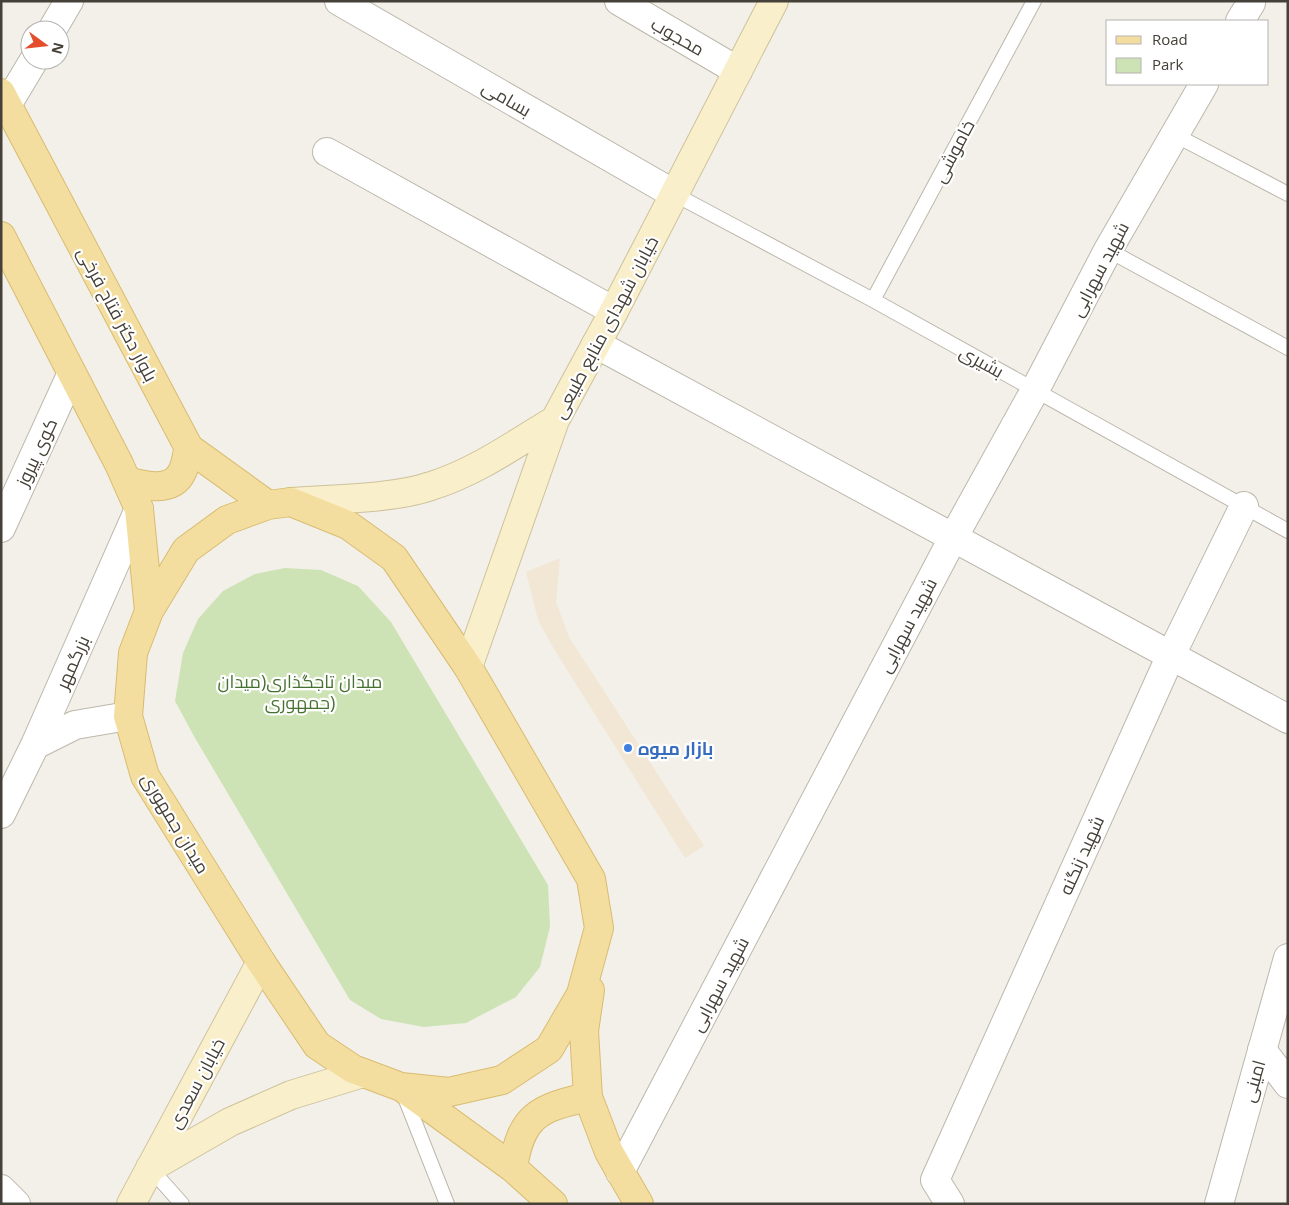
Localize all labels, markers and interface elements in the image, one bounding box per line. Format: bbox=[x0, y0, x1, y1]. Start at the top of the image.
street label: محجوب bbox=[647, 11, 709, 61]
north arrow bbox=[20, 20, 70, 70]
legend bbox=[1106, 20, 1269, 85]
text: Road bbox=[1152, 29, 1188, 49]
text: N bbox=[47, 41, 69, 56]
text: Park bbox=[1152, 54, 1183, 74]
street label: بسامی bbox=[478, 74, 536, 122]
street label: خاموشی bbox=[926, 115, 980, 187]
street label: شهید سهرابی bbox=[1064, 217, 1134, 321]
street label: خیابان شهدای منابع طبیعی bbox=[547, 231, 664, 423]
street label: بلوار دکتر فتاح فرخی bbox=[72, 243, 164, 386]
street label: بشیری bbox=[956, 339, 1008, 383]
street label: کوی پیروز bbox=[9, 414, 63, 491]
street label: شهید سهرابی bbox=[872, 573, 942, 677]
street label: بزرگمهر bbox=[49, 631, 94, 694]
park label: میدان تاجگذاری(میدان جمهوری) bbox=[218, 669, 382, 714]
place label: بازار میوه bbox=[638, 736, 713, 760]
marker: بازار میوه bbox=[622, 742, 634, 754]
street label: میدان جمهوری bbox=[137, 768, 215, 878]
street label: شهید زنگنه bbox=[1053, 812, 1109, 898]
street label: شهید سهرابی bbox=[684, 932, 754, 1036]
street label: خیابان سعدی bbox=[162, 1033, 230, 1133]
street label: امینی bbox=[1236, 1057, 1270, 1105]

